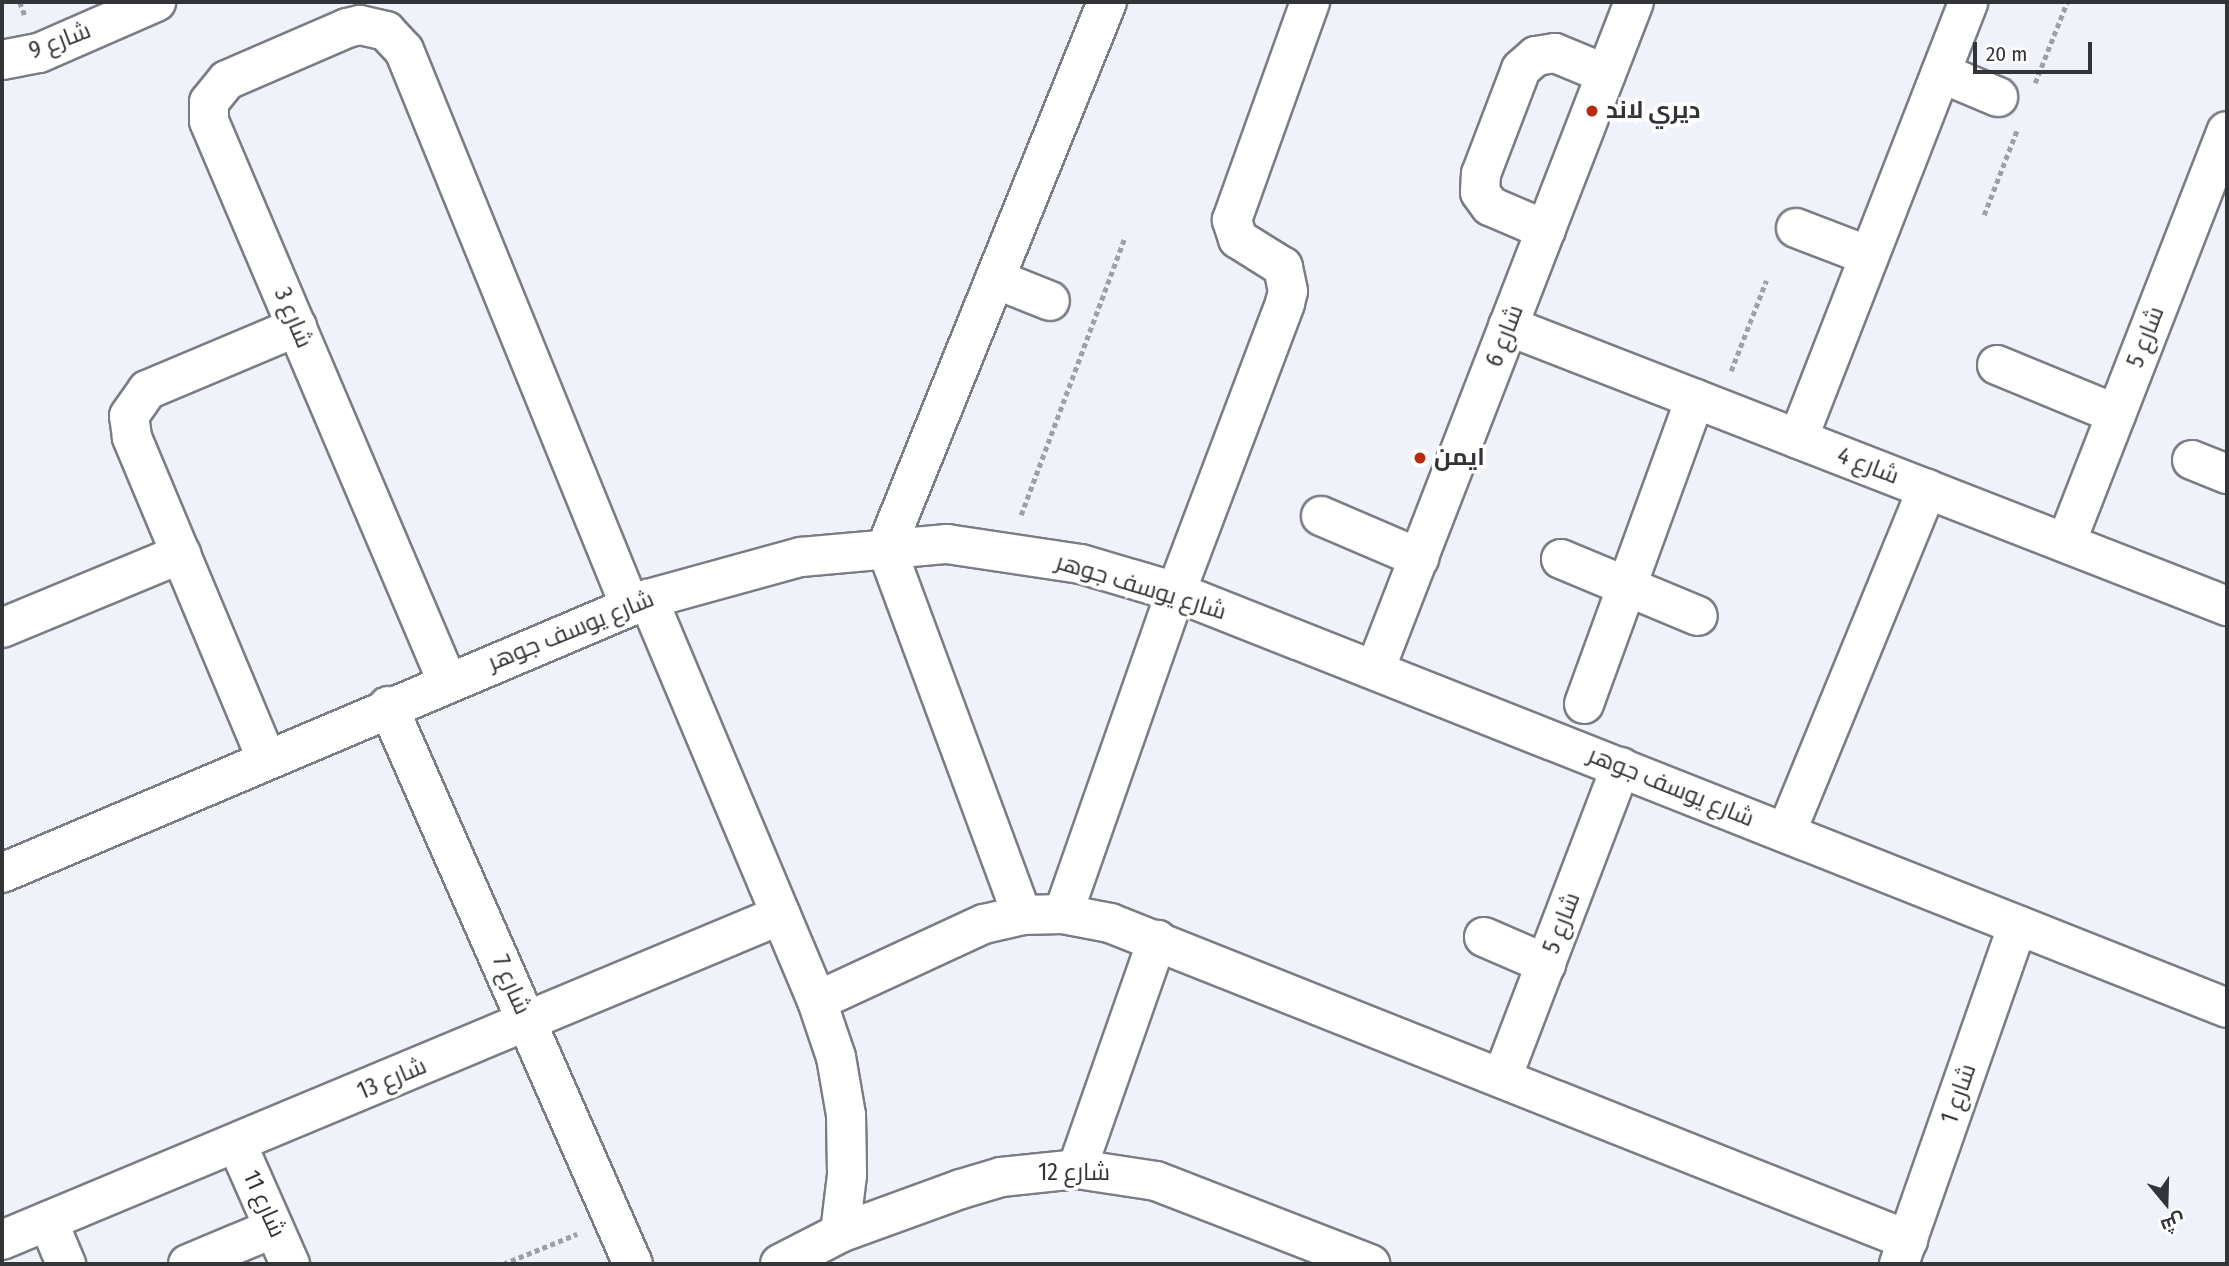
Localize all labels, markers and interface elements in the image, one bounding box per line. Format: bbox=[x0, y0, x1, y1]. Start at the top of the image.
street label: شارع 9 bbox=[25, 16, 95, 66]
scale bar bbox=[1977, 28, 2096, 72]
text: 20 m bbox=[1986, 41, 2027, 67]
place label: ديري لاند bbox=[1606, 97, 1700, 125]
marker: ديري لاند bbox=[1584, 103, 1600, 119]
street label: شارع 3 bbox=[267, 283, 319, 353]
street label: شارع 6 bbox=[1480, 301, 1530, 371]
street label: شارع 5 bbox=[2121, 302, 2171, 372]
street label: شارع 4 bbox=[1833, 441, 1903, 491]
place label: ايمن bbox=[1434, 444, 1485, 472]
marker: ايمن bbox=[1412, 450, 1428, 466]
street label: شارع يوسف جوهر bbox=[1052, 547, 1230, 627]
street label: شارع يوسف جوهر bbox=[484, 585, 658, 677]
street label: شارع يوسف جوهر bbox=[1584, 741, 1758, 833]
street label: شارع 5 bbox=[1537, 888, 1587, 958]
street label: شارع 7 bbox=[485, 951, 537, 1019]
street label: شارع 13 bbox=[353, 1052, 431, 1106]
street label: شارع 1 bbox=[1935, 1060, 1983, 1128]
street label: شارع 12 bbox=[1038, 1159, 1110, 1187]
street label: شارع 11 bbox=[237, 1166, 291, 1242]
north arrow bbox=[2131, 1168, 2201, 1238]
text: ش bbox=[2158, 1208, 2188, 1238]

